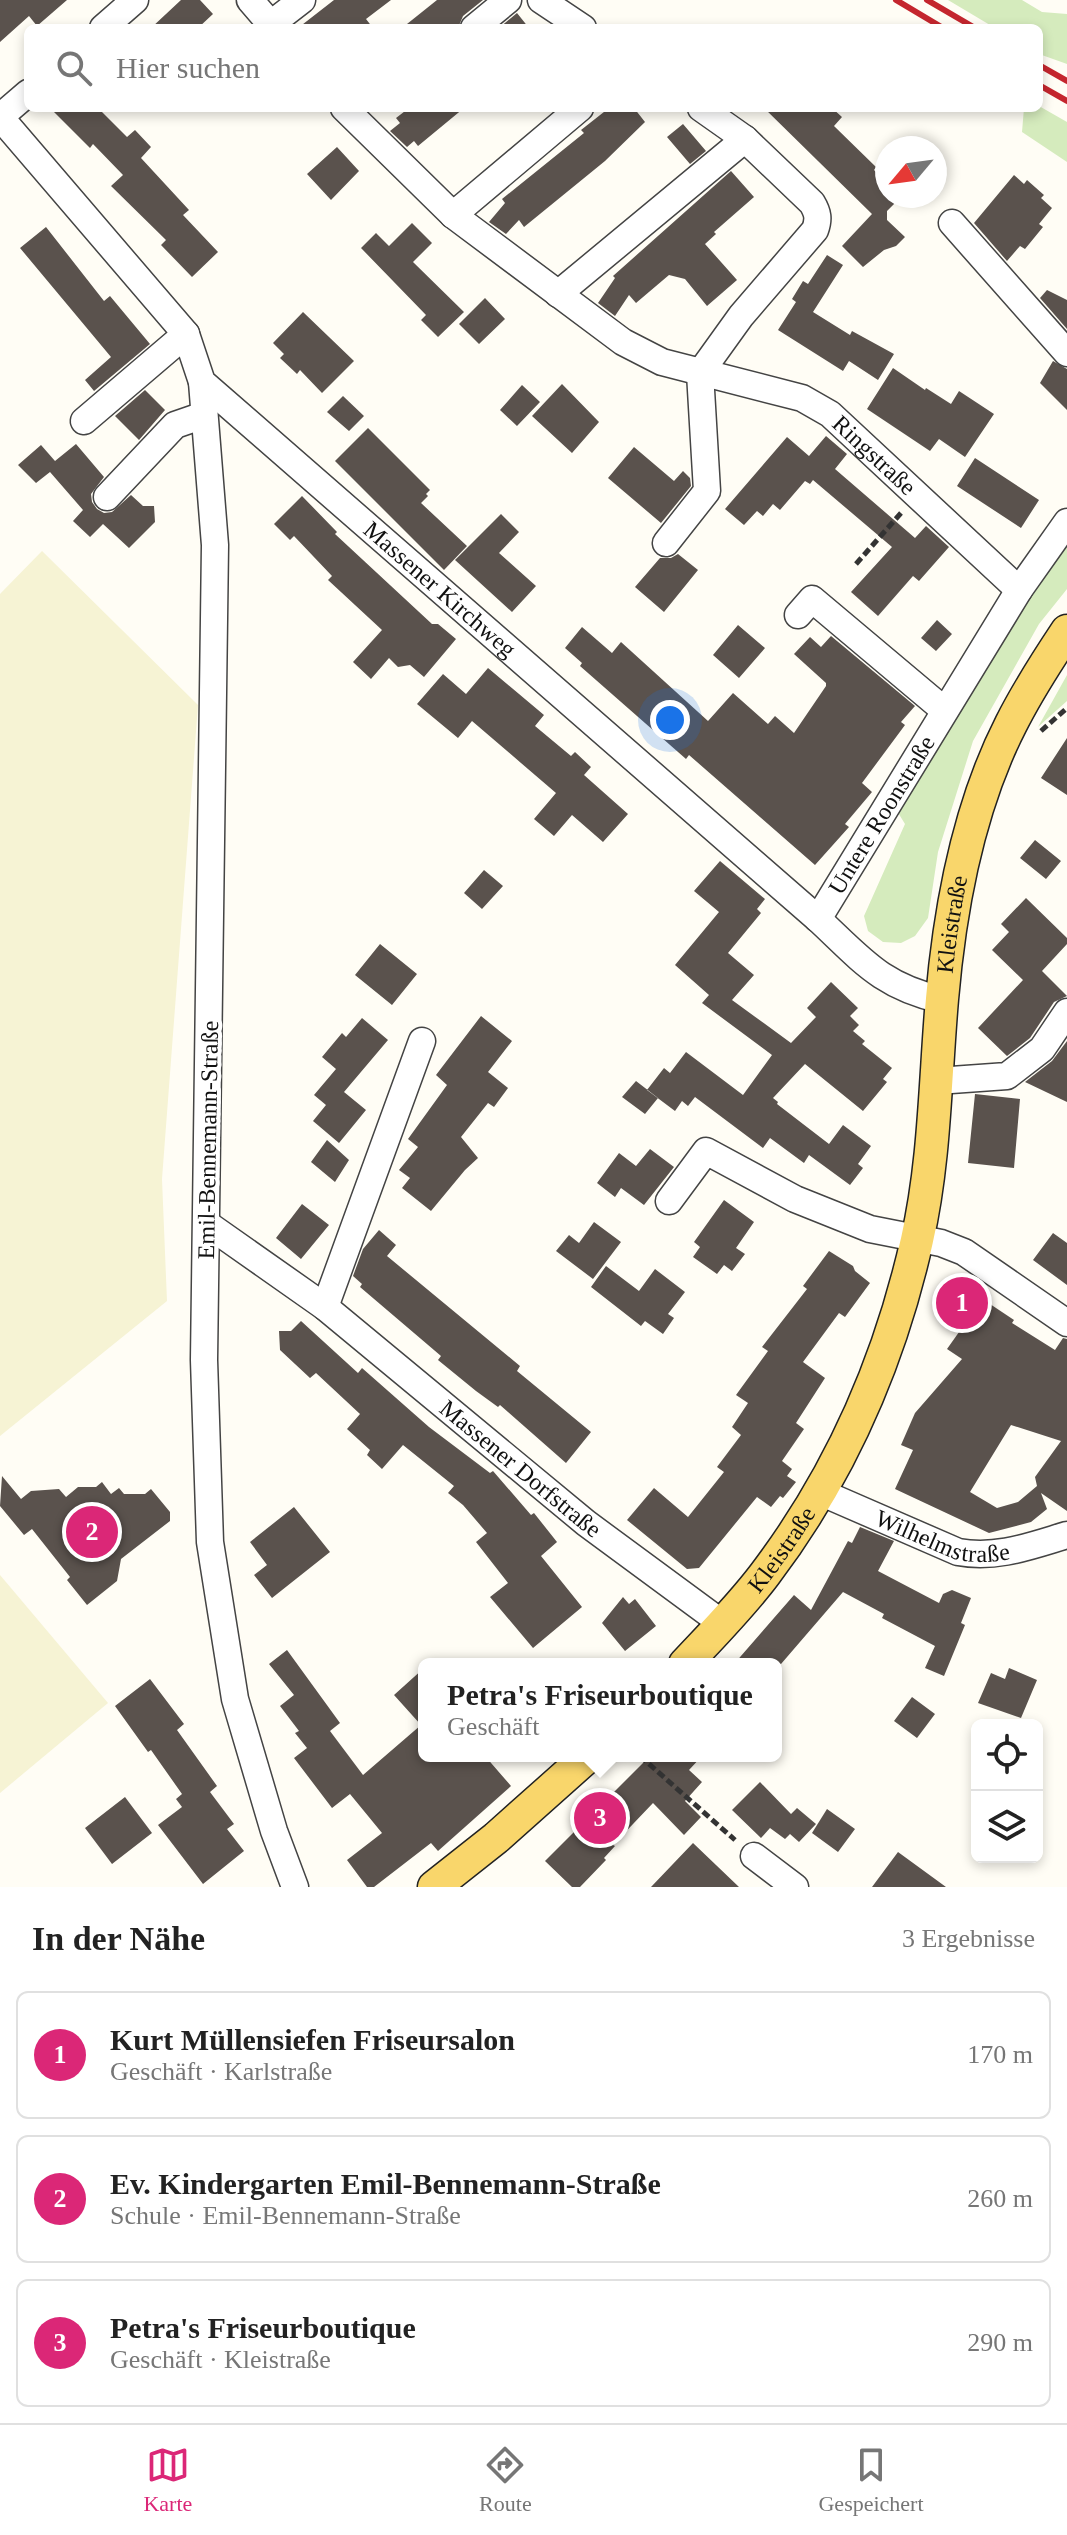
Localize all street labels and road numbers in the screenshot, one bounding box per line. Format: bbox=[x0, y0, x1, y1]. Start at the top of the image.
street label: Ringstraße bbox=[827, 410, 921, 500]
street label: Massener Kirchweg bbox=[359, 516, 521, 662]
street label: Untere Roonstraße bbox=[823, 731, 940, 899]
street label: Kleistraße bbox=[932, 873, 972, 975]
street label: Emil-Bennemann-Straße bbox=[193, 1020, 223, 1260]
street label: Massener Dorfstraße bbox=[435, 1395, 606, 1543]
street label: Kleistraße bbox=[743, 1502, 820, 1598]
street label: Wilhelmstraße bbox=[872, 1505, 1012, 1567]

